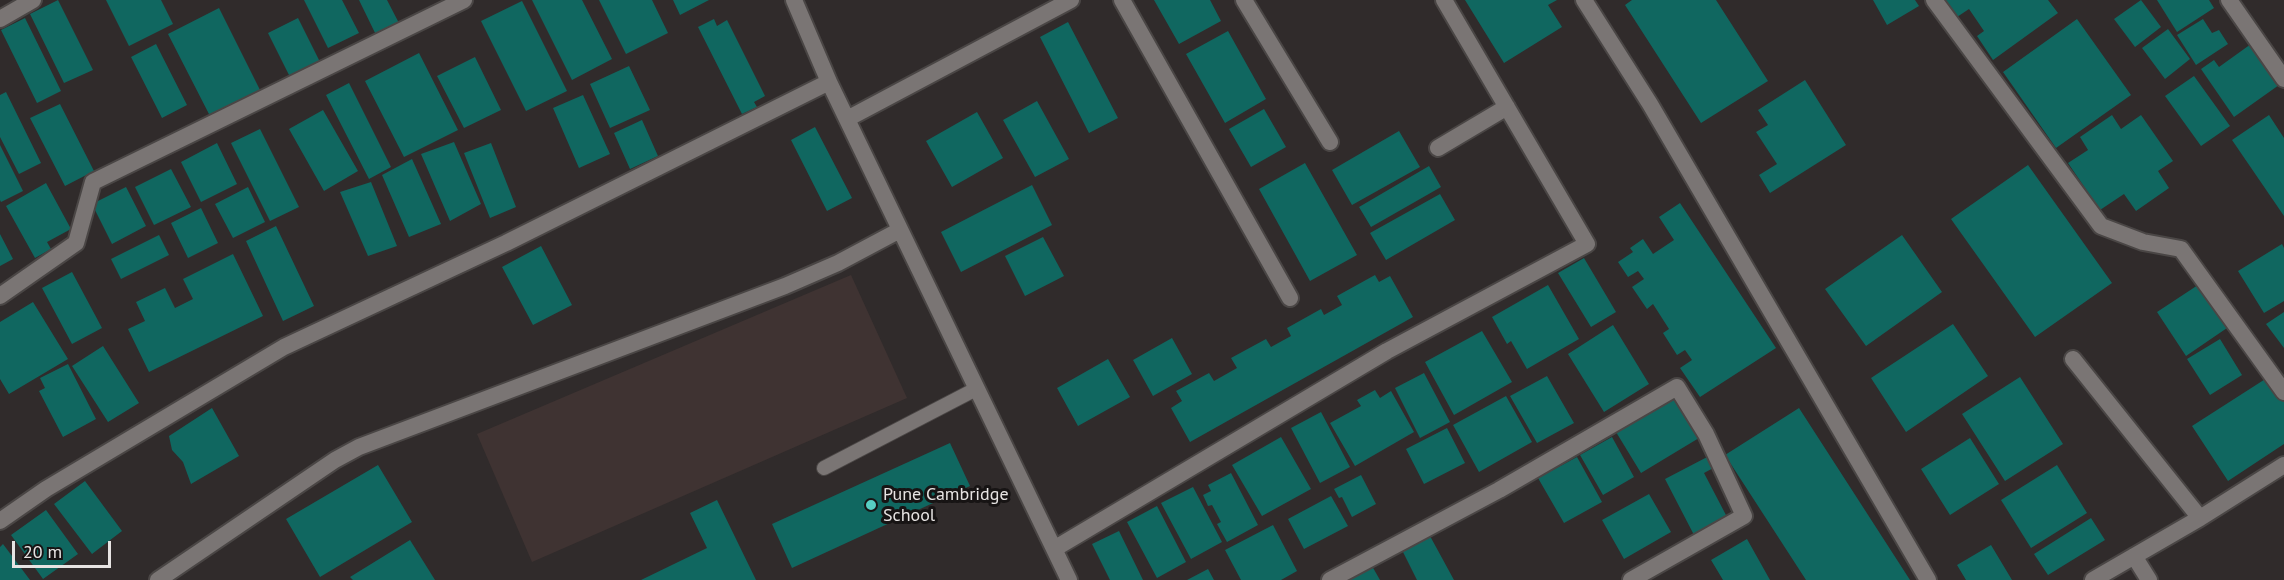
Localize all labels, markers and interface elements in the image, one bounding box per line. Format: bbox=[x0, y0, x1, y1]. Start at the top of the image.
place label: Pune Cambridge School bbox=[883, 484, 1009, 526]
marker: Pune Cambridge School bbox=[864, 498, 878, 512]
scale bar bbox=[15, 529, 114, 567]
text: 20 m bbox=[23, 540, 62, 563]

